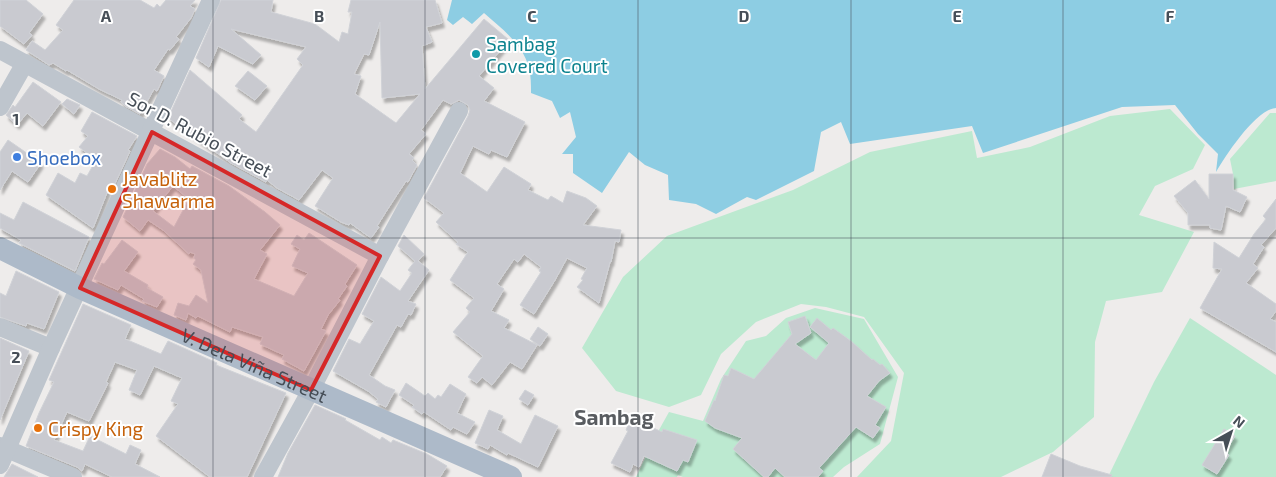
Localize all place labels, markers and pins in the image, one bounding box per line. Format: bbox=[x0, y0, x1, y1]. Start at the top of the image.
place label: Sambag Covered Court bbox=[486, 32, 608, 77]
marker: Sambag Covered Court bbox=[470, 48, 482, 60]
place label: Shoebox bbox=[27, 146, 101, 169]
marker: Shoebox bbox=[11, 151, 23, 163]
place label: Javablitz Shawarma bbox=[122, 167, 215, 212]
marker: Javablitz Shawarma bbox=[106, 183, 118, 195]
place label: Crispy King bbox=[48, 417, 144, 440]
marker: Crispy King bbox=[32, 422, 44, 434]

